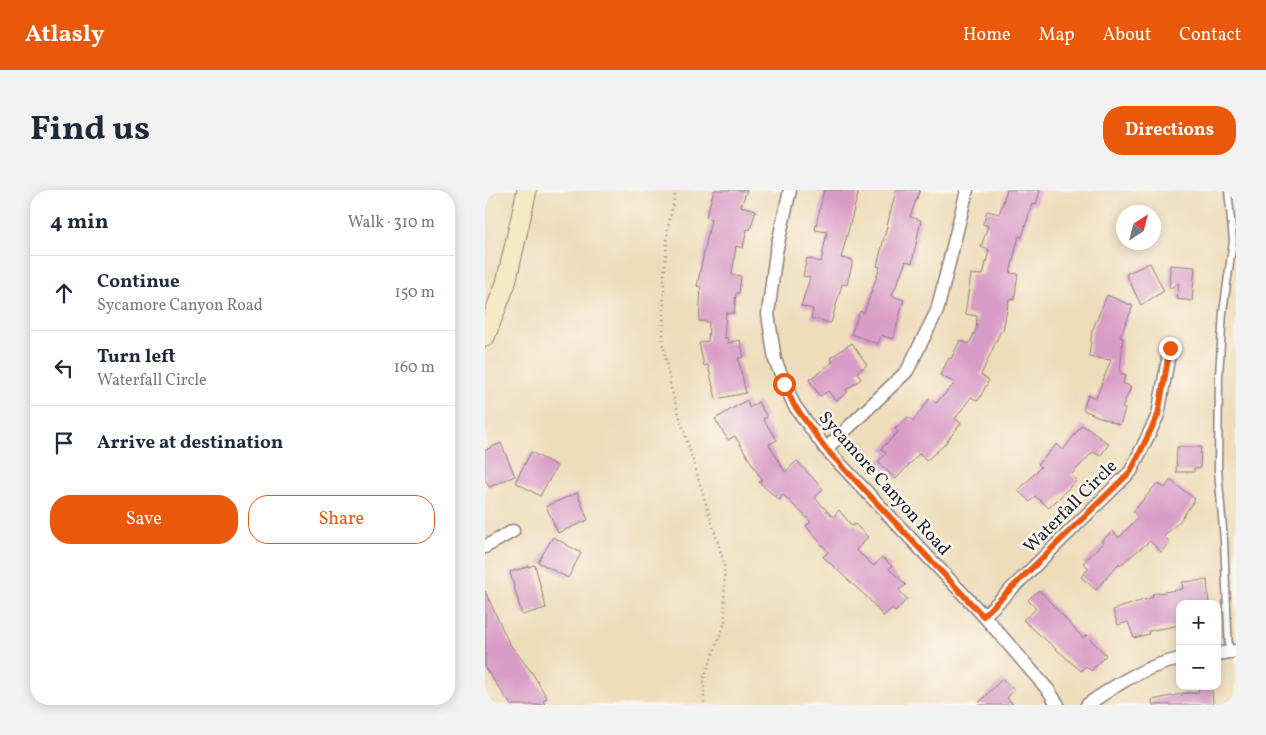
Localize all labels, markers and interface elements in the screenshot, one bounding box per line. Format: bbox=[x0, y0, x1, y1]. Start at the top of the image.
text: Atlasly bbox=[25, 18, 104, 52]
text: Home bbox=[963, 23, 1011, 48]
text: Map bbox=[1039, 23, 1075, 48]
text: About bbox=[1103, 23, 1151, 48]
text: Contact bbox=[1179, 23, 1241, 48]
text: Find us bbox=[30, 106, 150, 154]
button: Directions bbox=[1103, 106, 1236, 155]
north arrow bbox=[1116, 205, 1161, 250]
text: 4 min bbox=[50, 208, 109, 237]
text: Walk · 310 m bbox=[348, 212, 435, 234]
text: Continue bbox=[97, 269, 180, 295]
icon: ahead bbox=[50, 279, 78, 307]
text: 150 m bbox=[394, 282, 435, 304]
text: Sycamore Canyon Road bbox=[97, 295, 263, 317]
route end bbox=[1159, 337, 1182, 360]
text: Turn left bbox=[97, 344, 176, 370]
icon: left bbox=[50, 354, 78, 382]
text: 160 m bbox=[394, 357, 435, 379]
text: Waterfall Circle bbox=[97, 370, 207, 392]
route start bbox=[773, 373, 796, 396]
street label: Sycamore Canyon Road bbox=[812, 406, 956, 562]
icon: arrive bbox=[50, 429, 78, 457]
text: Arrive at destination bbox=[97, 430, 283, 456]
street label: Waterfall Circle bbox=[1019, 455, 1124, 560]
button: Save bbox=[50, 495, 238, 544]
button: Share bbox=[248, 495, 435, 544]
map controls bbox=[1176, 600, 1221, 690]
button: + bbox=[1176, 600, 1221, 645]
button: − bbox=[1176, 645, 1221, 690]

